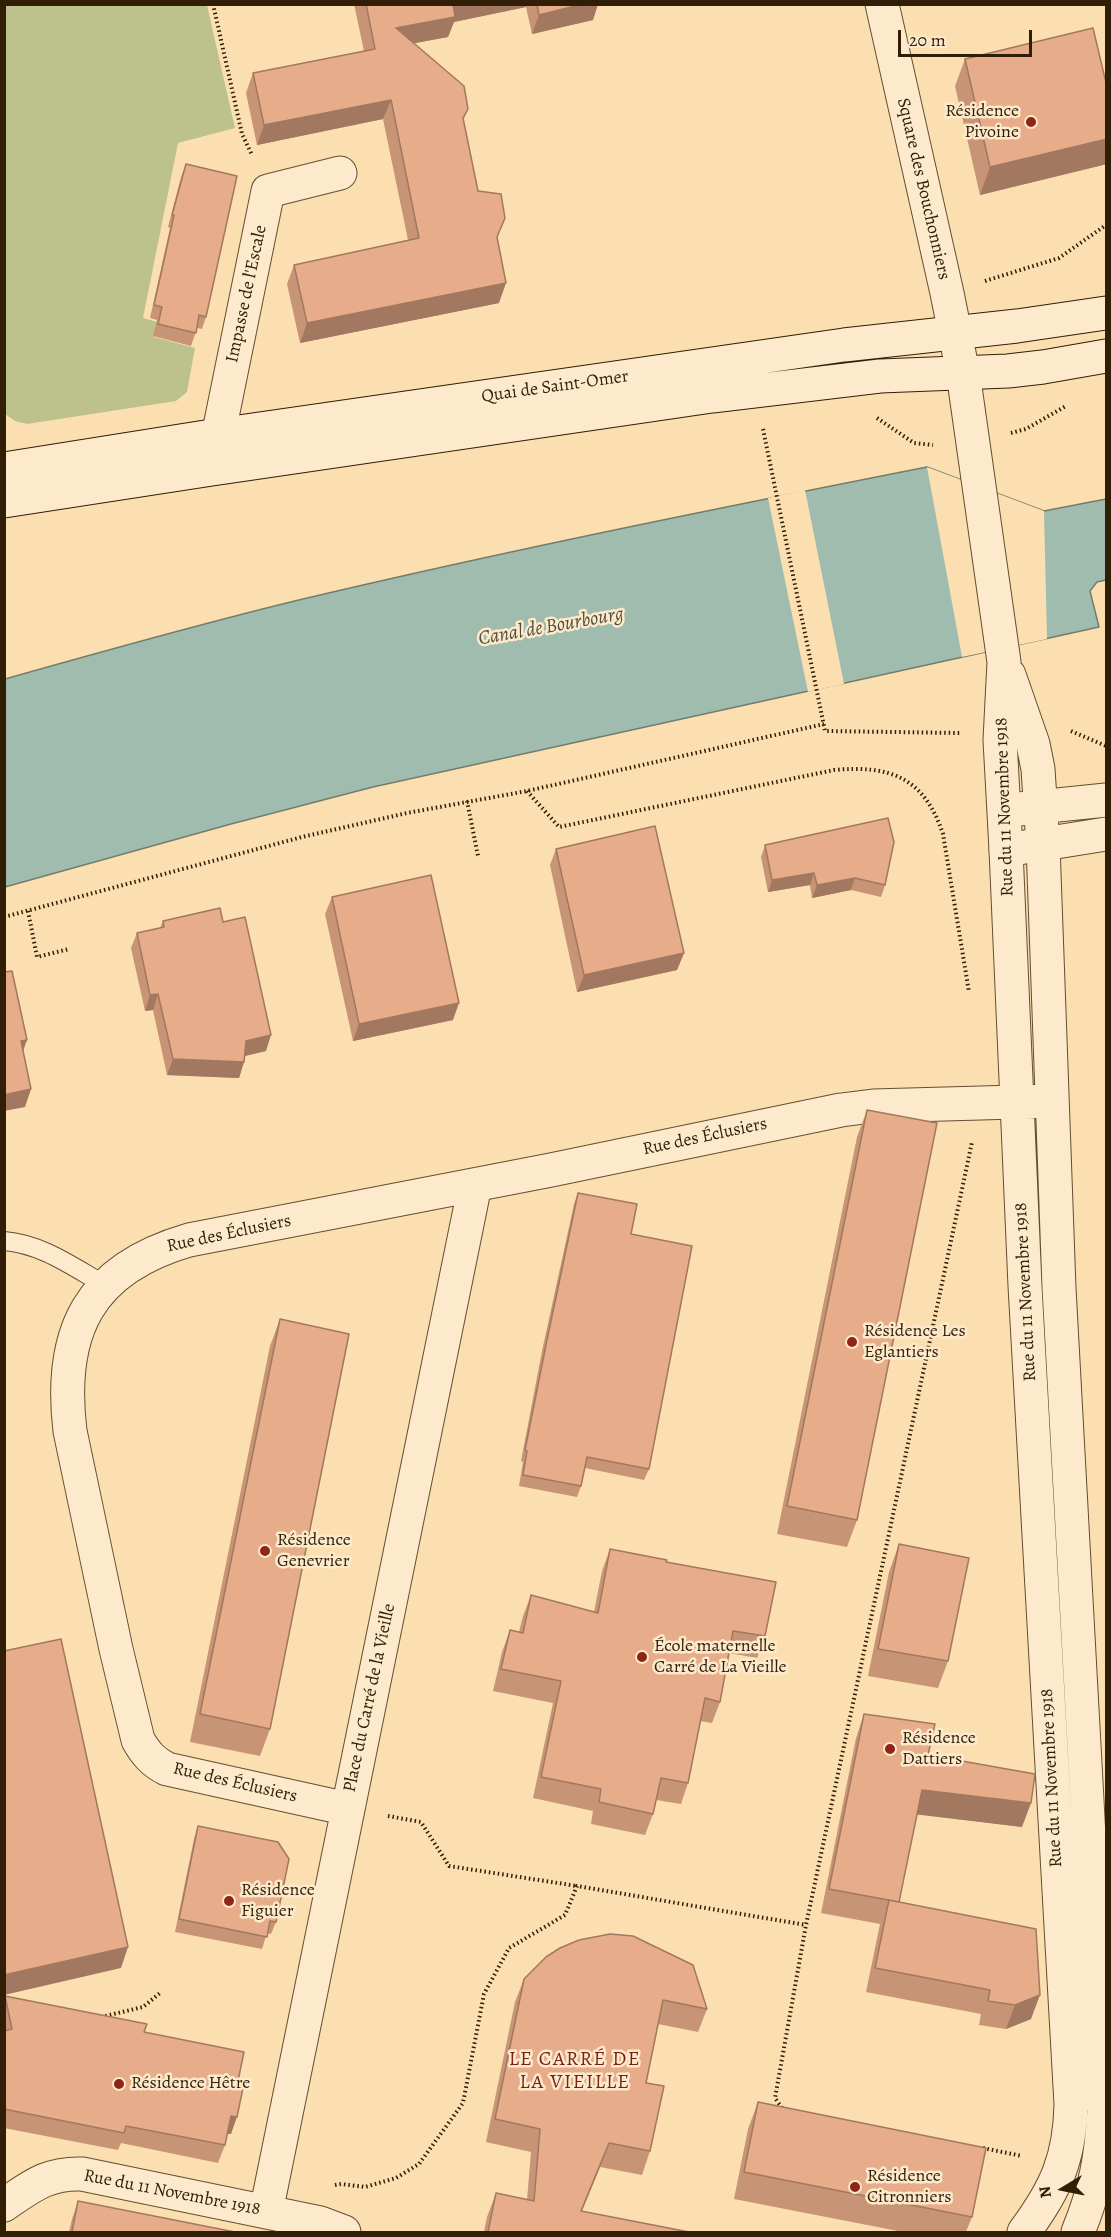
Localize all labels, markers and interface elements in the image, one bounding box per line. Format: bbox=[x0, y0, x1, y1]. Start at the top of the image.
scale bar bbox=[901, 18, 1034, 56]
text: 20 m bbox=[909, 28, 946, 52]
street label: Square des Bouchonniers bbox=[892, 96, 954, 282]
place label: Résidence Pivoine bbox=[945, 101, 1019, 144]
marker: Résidence Pivoine bbox=[1024, 115, 1038, 129]
street label: Impasse de l'Escale bbox=[222, 223, 272, 365]
street label: Quai de Saint-Omer bbox=[480, 366, 630, 408]
water label: Canal de Bourbourg bbox=[477, 602, 625, 652]
street label: Rue du 11 Novembre 1918 bbox=[991, 717, 1019, 897]
street label: Rue des Éclusiers bbox=[641, 1113, 769, 1161]
street label: Rue du 11 Novembre 1918 bbox=[1011, 1202, 1041, 1382]
street label: Rue des Éclusiers bbox=[165, 1210, 293, 1258]
place label: Résidence Les Eglantiers bbox=[864, 1321, 966, 1364]
marker: Résidence Les Eglantiers bbox=[845, 1335, 859, 1349]
place label: Résidence Genevrier bbox=[277, 1530, 351, 1572]
marker: Résidence Genevrier bbox=[258, 1544, 272, 1558]
street label: Place du Carré de la Vieille bbox=[339, 1602, 401, 1794]
place label: École maternelle Carré de La Vieille bbox=[654, 1636, 787, 1678]
marker: École maternelle Carré de La Vieille bbox=[635, 1650, 649, 1664]
street label: Rue du 11 Novembre 1918 bbox=[1037, 1688, 1067, 1868]
place label: Résidence Dattiers bbox=[902, 1728, 976, 1770]
marker: Résidence Dattiers bbox=[883, 1742, 897, 1756]
street label: Rue des Éclusiers bbox=[171, 1758, 299, 1808]
place label: Résidence Figuier bbox=[241, 1880, 315, 1922]
marker: Résidence Figuier bbox=[222, 1894, 236, 1908]
district label: LE CARRÉ DE LA VIEILLE bbox=[509, 2048, 641, 2095]
place label: Résidence Hêtre bbox=[131, 2073, 250, 2095]
marker: Résidence Hêtre bbox=[112, 2077, 126, 2091]
north arrow bbox=[1033, 2159, 1093, 2219]
street label: Rue du 11 Novembre 1918 bbox=[82, 2165, 262, 2221]
place label: Résidence Citronniers bbox=[867, 2166, 952, 2208]
marker: Résidence Citronniers bbox=[848, 2180, 862, 2194]
text: N bbox=[1033, 2184, 1057, 2200]

